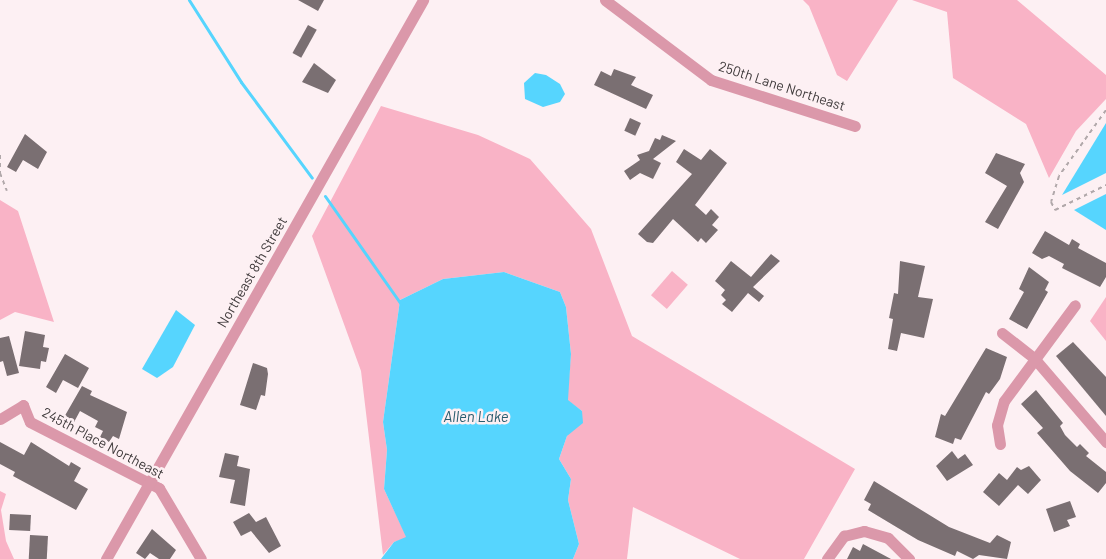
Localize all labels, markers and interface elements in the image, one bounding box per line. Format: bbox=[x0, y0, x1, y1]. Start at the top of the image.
street label: 250th Lane Northeast bbox=[717, 58, 847, 114]
street label: Northeast 8th Street bbox=[213, 214, 291, 330]
street label: 245th Place Northeast bbox=[39, 404, 167, 482]
water label: Allen Lake bbox=[443, 408, 509, 426]

